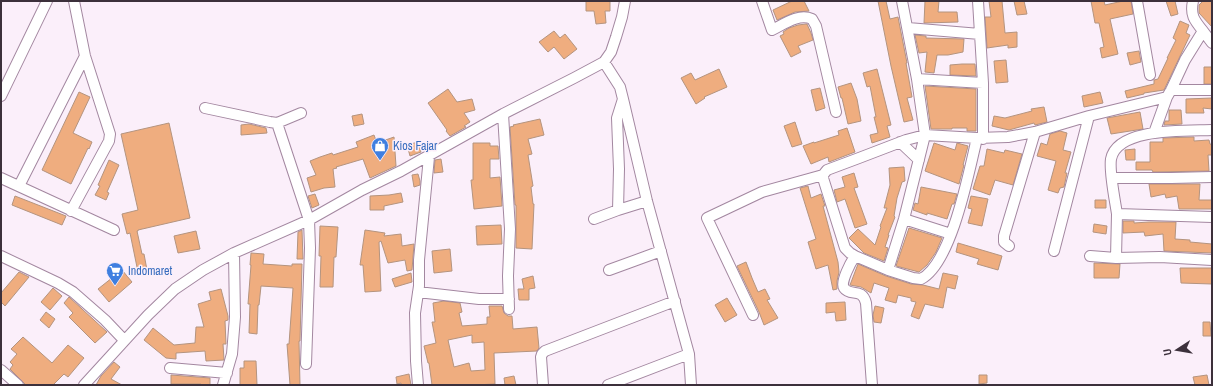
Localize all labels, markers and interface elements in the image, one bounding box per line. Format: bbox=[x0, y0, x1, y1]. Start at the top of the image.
shop icon: Kios Fajar bbox=[370, 136, 390, 161]
place label: Kios Fajar bbox=[393, 138, 438, 154]
supermarket icon: Indomaret bbox=[105, 261, 125, 286]
place label: Indomaret bbox=[128, 263, 173, 279]
north arrow bbox=[1157, 330, 1197, 370]
text: U bbox=[1160, 347, 1175, 357]

